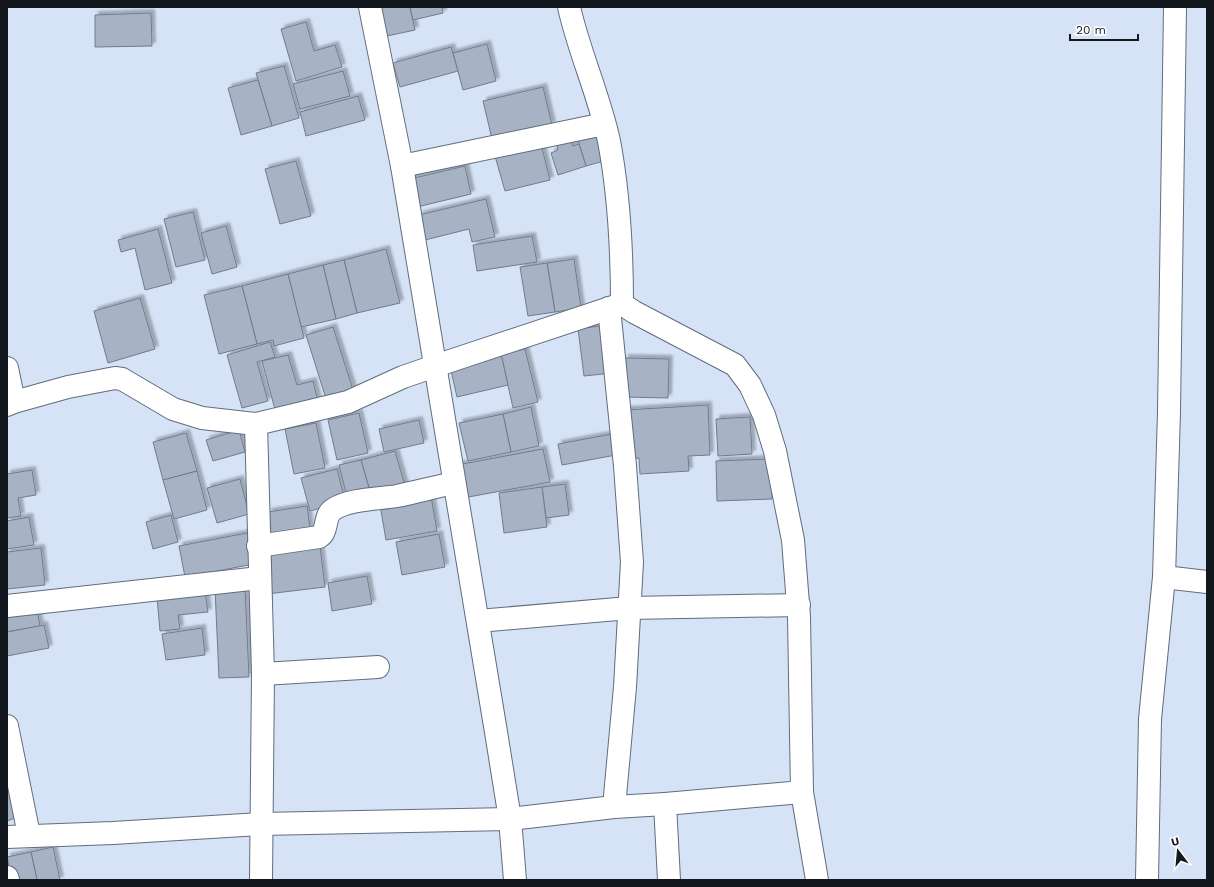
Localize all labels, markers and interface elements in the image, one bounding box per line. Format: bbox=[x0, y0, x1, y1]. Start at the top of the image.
scale bar bbox=[1070, 16, 1138, 42]
text: 20 m bbox=[1076, 23, 1106, 37]
north arrow bbox=[1158, 831, 1198, 871]
text: U bbox=[1170, 834, 1181, 849]

